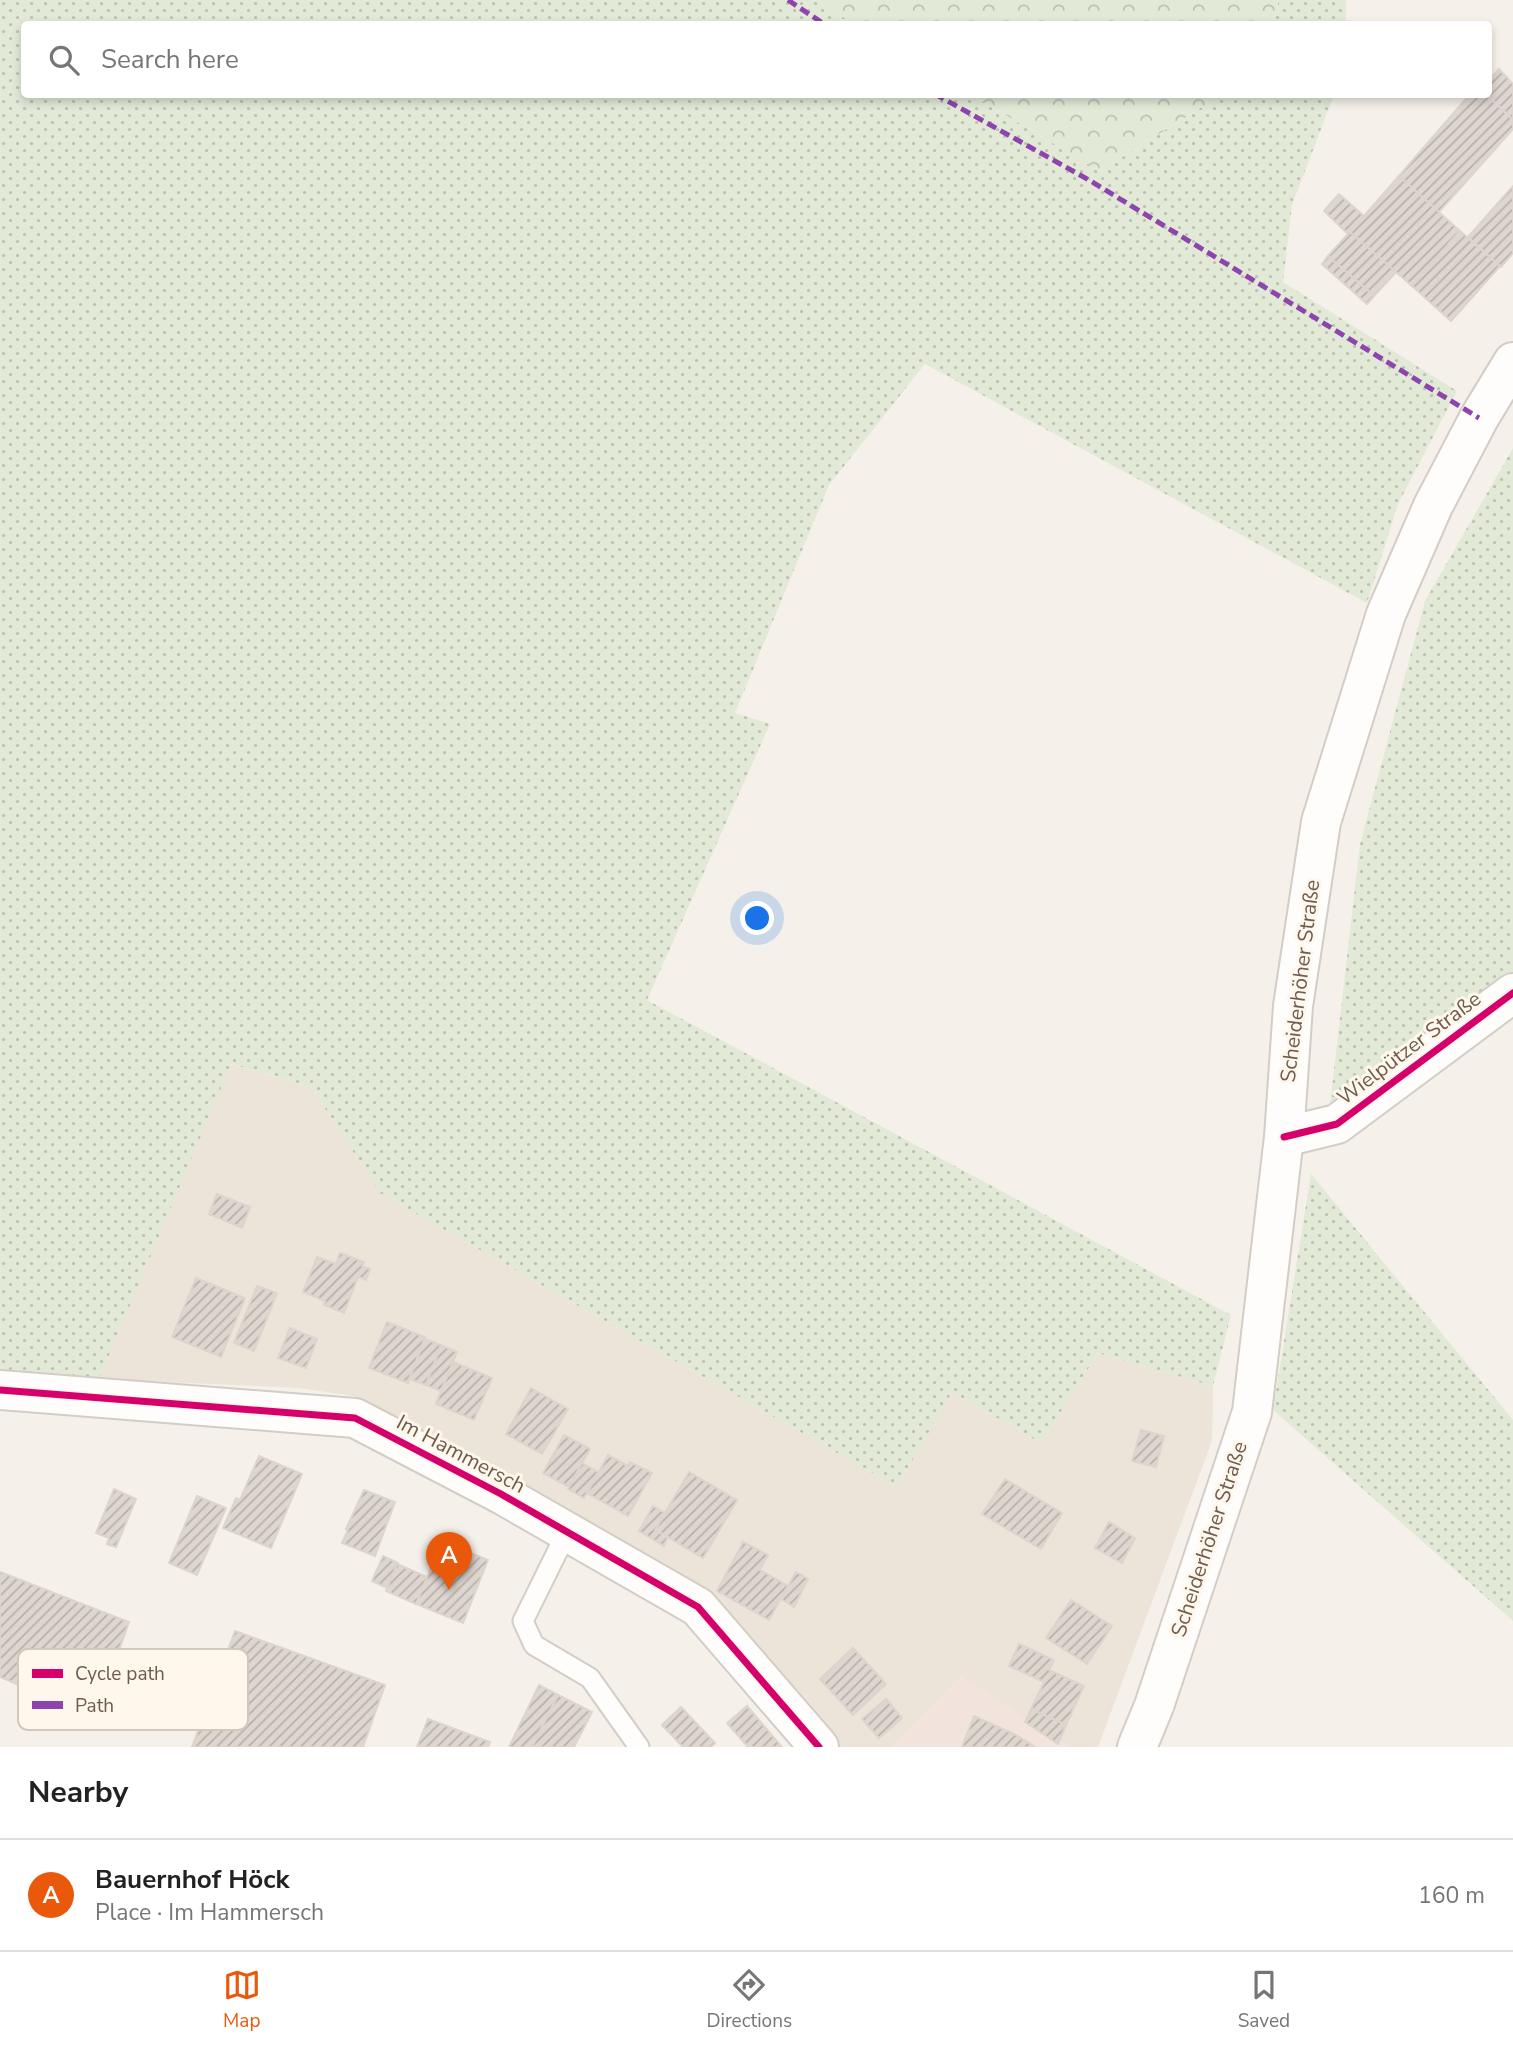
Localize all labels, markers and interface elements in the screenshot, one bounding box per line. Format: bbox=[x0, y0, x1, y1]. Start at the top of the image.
search box bbox=[21, 21, 1492, 98]
icon: search bbox=[45, 41, 83, 79]
text: Search here bbox=[101, 42, 239, 77]
street label: Scheiderhöher Straße bbox=[1274, 878, 1326, 1084]
your location bbox=[740, 901, 774, 935]
street label: Wielpützer Straße bbox=[1331, 985, 1487, 1111]
street label: Im Hammersch bbox=[392, 1408, 530, 1500]
street label: Scheiderhöher Straße bbox=[1164, 1438, 1254, 1640]
pin: A bbox=[426, 1532, 472, 1590]
legend bbox=[18, 1649, 248, 1730]
text: Cycle path bbox=[75, 1661, 165, 1687]
text: Path bbox=[75, 1693, 114, 1719]
text: Nearby bbox=[28, 1772, 128, 1813]
text: Bauernhof Höck bbox=[95, 1862, 289, 1897]
text: A bbox=[42, 1880, 60, 1911]
text: 160 m bbox=[1418, 1880, 1485, 1911]
text: Place · Im Hammersch bbox=[95, 1897, 324, 1928]
tab: Map bbox=[223, 1966, 261, 2034]
tab: Directions bbox=[706, 1966, 792, 2034]
tab: Saved bbox=[1238, 1966, 1290, 2034]

